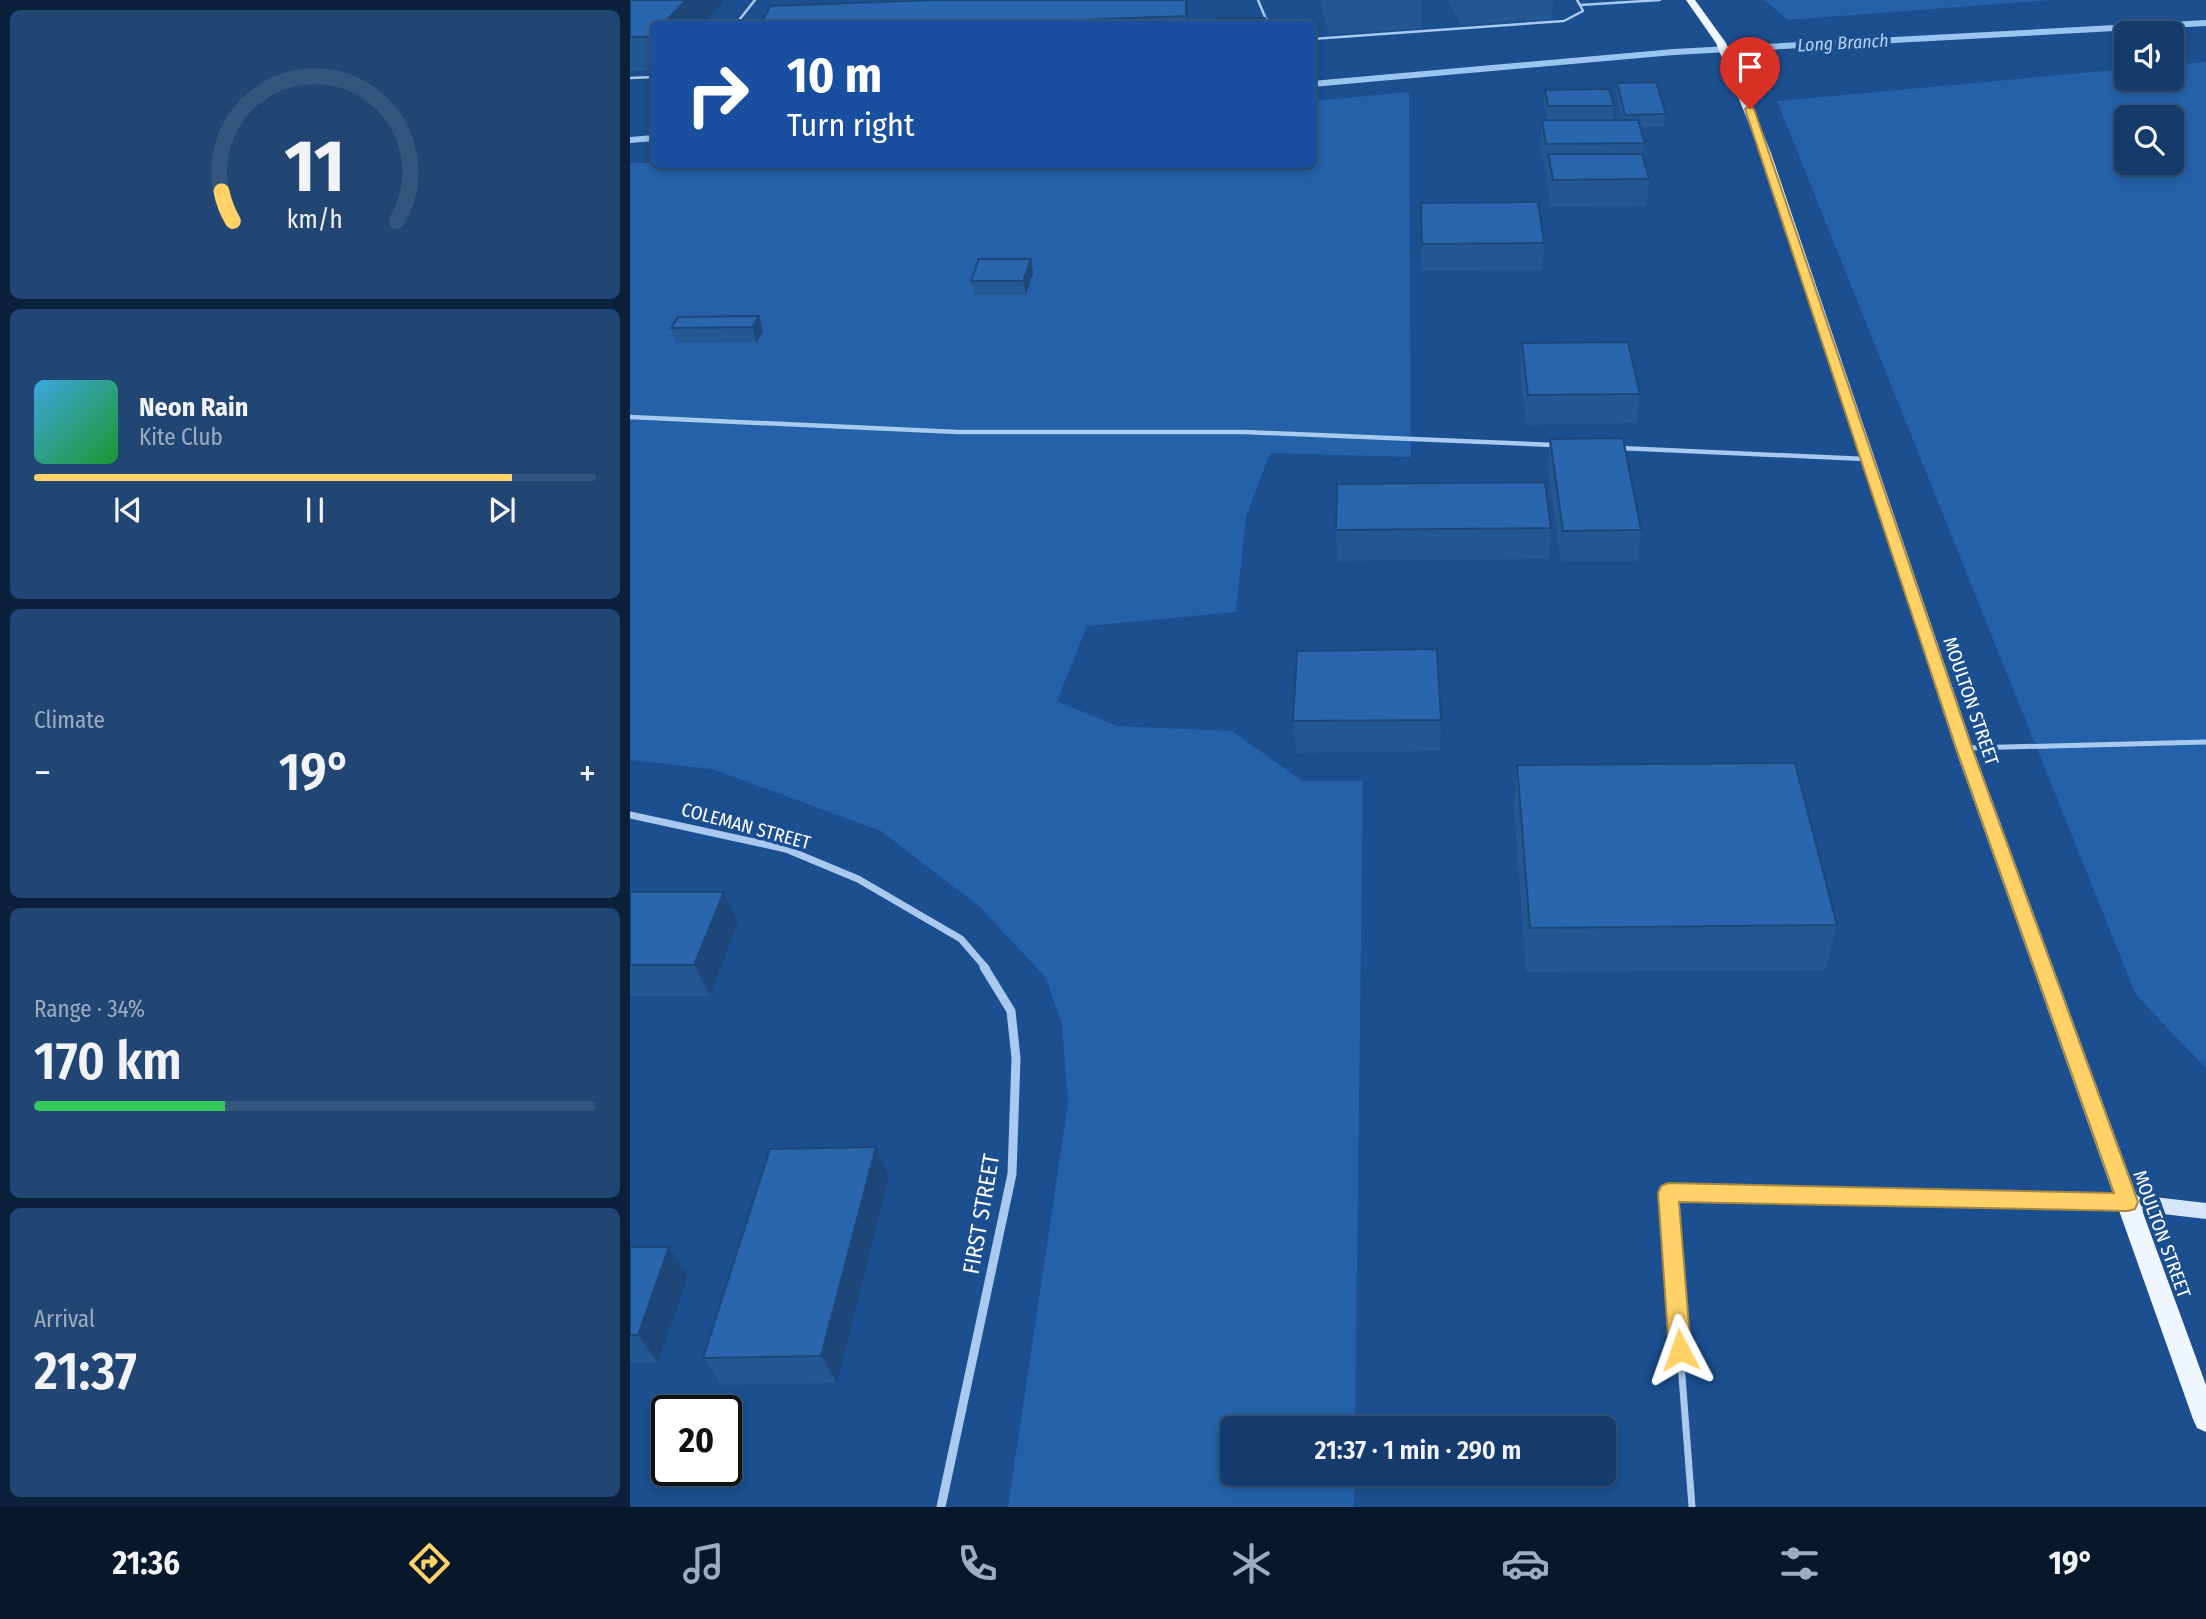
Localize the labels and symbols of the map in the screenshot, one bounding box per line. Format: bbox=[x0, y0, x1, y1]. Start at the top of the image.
water label: Long Branch bbox=[1797, 30, 1889, 56]
pin bbox=[1720, 37, 1780, 109]
street label: MOULTON STREET bbox=[1938, 634, 2004, 768]
street label: COLEMAN STREET bbox=[679, 798, 813, 854]
street label: FIRST STREET bbox=[957, 1151, 1005, 1276]
street label: MOULTON STREET bbox=[2128, 1167, 2196, 1301]
position arrow bbox=[1643, 1313, 1717, 1387]
speed limit sign: 20 bbox=[651, 1395, 742, 1486]

